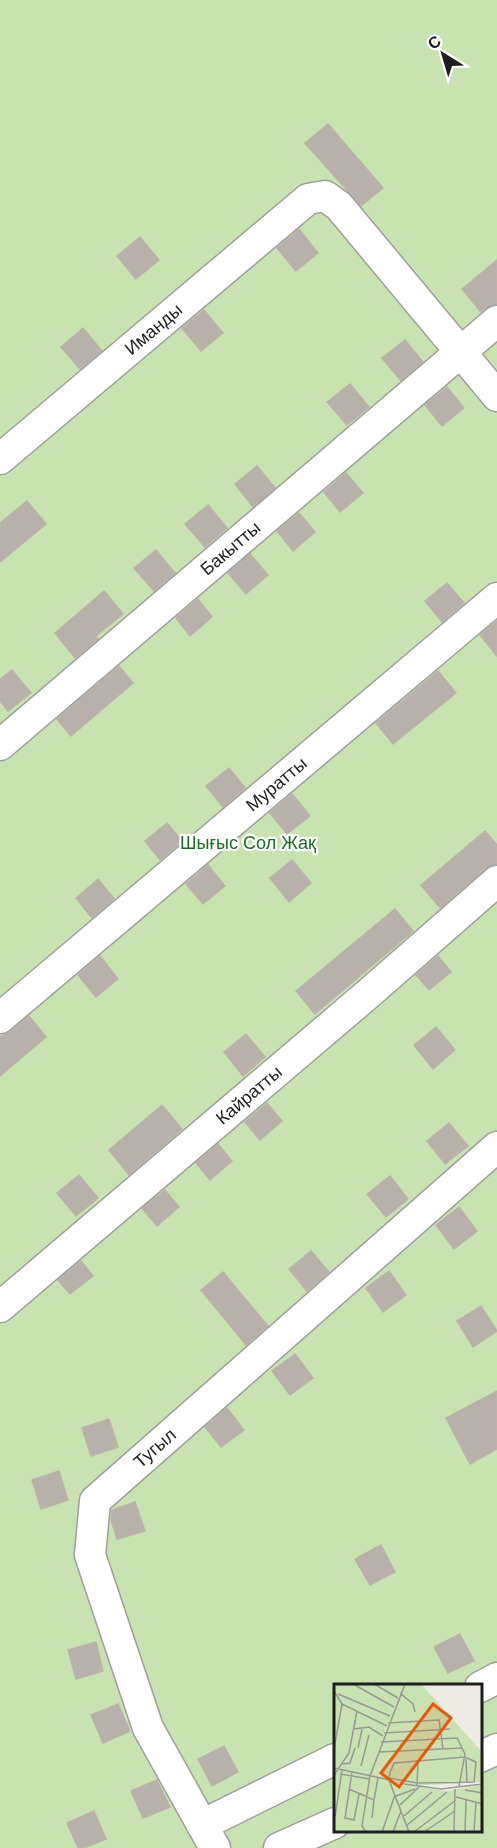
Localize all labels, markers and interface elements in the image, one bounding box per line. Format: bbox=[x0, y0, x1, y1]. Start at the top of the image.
north arrow bbox=[413, 24, 473, 84]
text: С bbox=[425, 32, 444, 53]
street label: Иманды bbox=[121, 300, 186, 359]
street label: Бакытты bbox=[197, 517, 264, 579]
street label: Муратты bbox=[242, 753, 311, 816]
park label: Шығыс Сол Жақ bbox=[180, 833, 316, 853]
street label: Кайратты bbox=[212, 1062, 286, 1129]
street label: Тугыл bbox=[130, 1425, 180, 1472]
inset map bbox=[334, 1684, 482, 1833]

